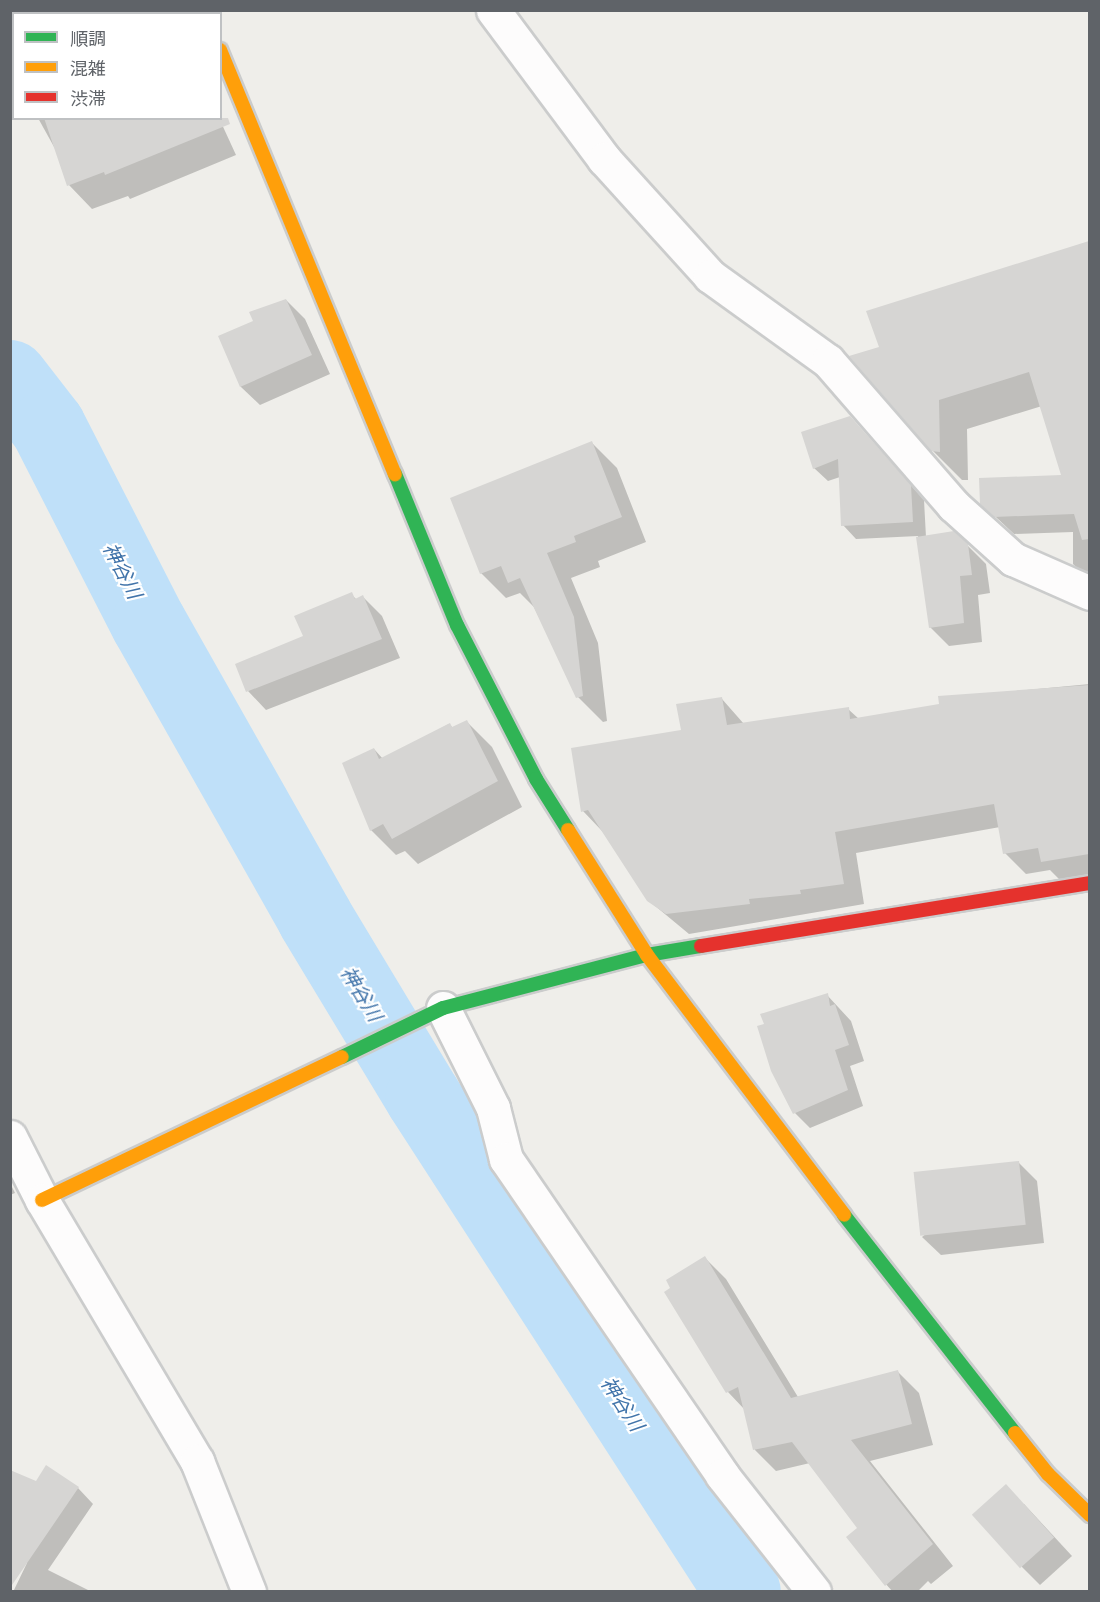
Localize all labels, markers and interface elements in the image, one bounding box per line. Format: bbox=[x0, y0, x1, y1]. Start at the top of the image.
legend bbox=[12, 12, 222, 120]
text: 順調 bbox=[70, 27, 106, 50]
text: 混雑 bbox=[70, 57, 106, 80]
text: 渋滞 bbox=[70, 87, 106, 110]
water label: 神谷川 bbox=[98, 539, 146, 603]
water label: 神谷川 bbox=[335, 962, 387, 1026]
water label: 神谷川 bbox=[596, 1372, 648, 1436]

